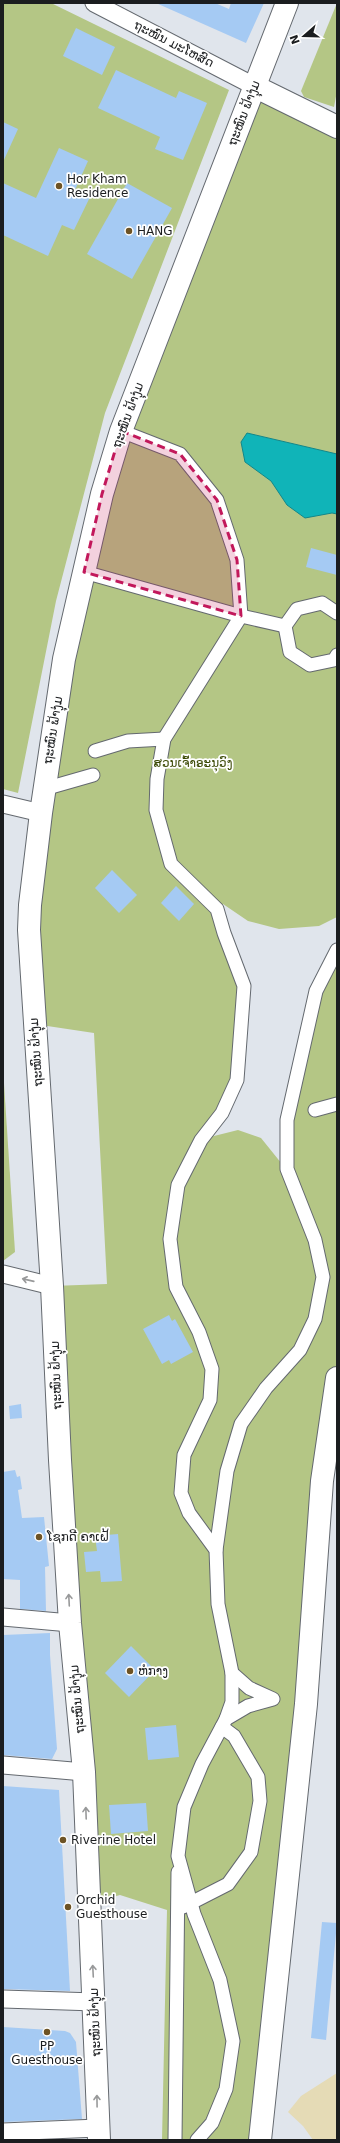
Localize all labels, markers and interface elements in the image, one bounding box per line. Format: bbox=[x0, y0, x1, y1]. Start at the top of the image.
north arrow bbox=[284, 16, 324, 56]
street label: ຖະໜົນ ມະໂຫສົດ bbox=[132, 18, 216, 70]
text: N bbox=[287, 33, 303, 46]
street label: ຖະໝົນ ຟ້າງຸ່ມ bbox=[223, 78, 267, 149]
place label: Hor Kham Residence bbox=[67, 172, 128, 200]
marker: Hor Kham Residence bbox=[54, 181, 64, 191]
place label: HANG bbox=[137, 224, 173, 238]
marker: HANG bbox=[124, 226, 134, 236]
street label: ຖະໝົນ ຟ້າງຸ່ມ bbox=[107, 380, 151, 451]
street label: ຖະໝົນ ຟ້າງຸ່ມ bbox=[38, 695, 70, 766]
park label: ສວນເຈົ້າອະນຸວົງ bbox=[154, 755, 232, 772]
street label: ຖະໝົນ ຟ້າງຸ່ມ bbox=[24, 1017, 50, 1087]
one-way arrow bbox=[21, 1276, 34, 1284]
street label: ຖະໝົນ ຟ້າງຸ່ມ bbox=[45, 1340, 69, 1409]
place label: ໂຊກດີ ຄາເຝ້ bbox=[46, 1528, 109, 1544]
marker: ໂຊກດີ ຄາເຝ້ bbox=[34, 1532, 44, 1542]
one-way arrow bbox=[65, 1594, 72, 1607]
street label: ຖະໝົນ ຟ້າງຸ່ມ bbox=[65, 1664, 92, 1734]
place label: ຫໍກາງ bbox=[138, 1664, 168, 1678]
marker: ຫໍກາງ bbox=[125, 1666, 135, 1676]
one-way arrow bbox=[82, 1807, 89, 1820]
place label: Riverine Hotel bbox=[71, 1833, 156, 1847]
marker: Riverine Hotel bbox=[58, 1835, 68, 1845]
place label: Orchid Guesthouse bbox=[76, 1893, 147, 1921]
marker: Orchid Guesthouse bbox=[63, 1902, 73, 1912]
one-way arrow bbox=[90, 1965, 97, 1978]
street label: ຖະໝົນ ຟ້າງຸ່ມ bbox=[84, 1987, 108, 2056]
marker: PP Guesthouse bbox=[42, 2027, 52, 2037]
place label: PP Guesthouse bbox=[11, 2039, 83, 2067]
one-way arrow bbox=[94, 2095, 101, 2108]

